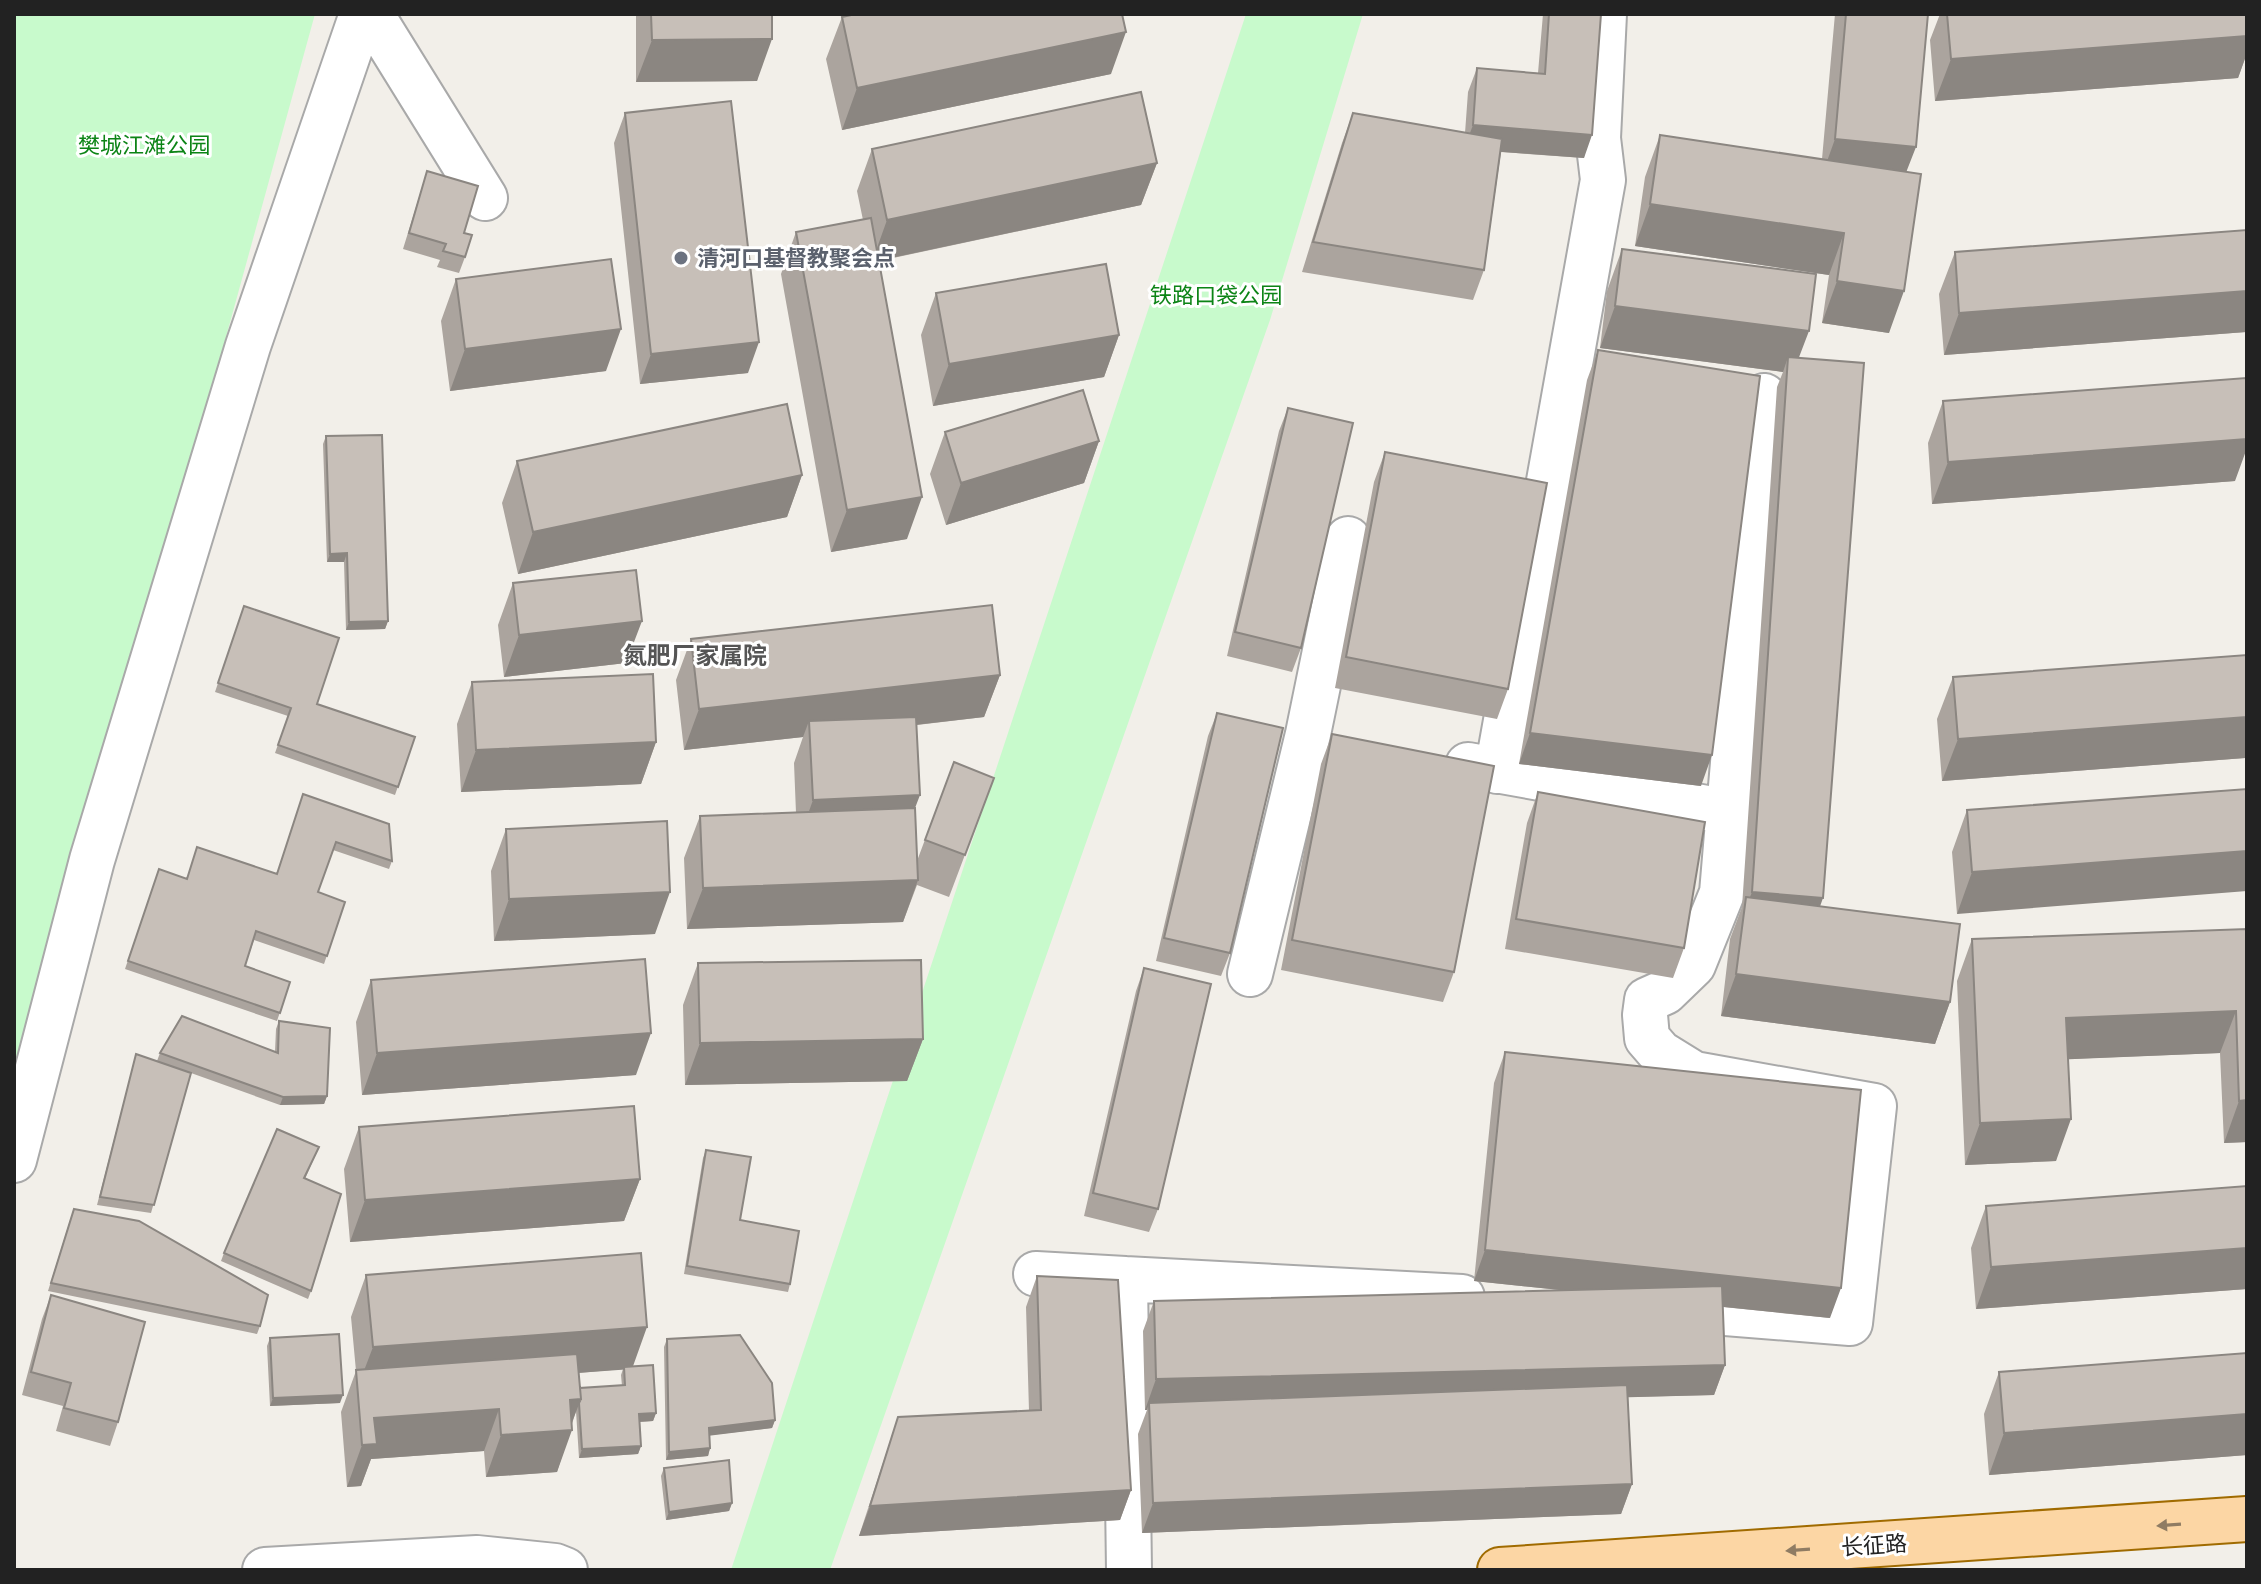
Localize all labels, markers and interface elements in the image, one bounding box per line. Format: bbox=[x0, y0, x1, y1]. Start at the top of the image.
park label: 樊城江滩公园 bbox=[78, 132, 210, 158]
place label: 清河口基督教聚会点 bbox=[697, 245, 895, 271]
marker: 清河口基督教聚会点 bbox=[672, 249, 690, 267]
park label: 铁路口袋公园 bbox=[1150, 282, 1282, 308]
district label: 氮肥厂家属院 bbox=[623, 641, 767, 670]
one-way arrow bbox=[2156, 1518, 2181, 1531]
street label: 长征路 bbox=[1840, 1530, 1908, 1560]
one-way arrow bbox=[1785, 1544, 1810, 1557]

